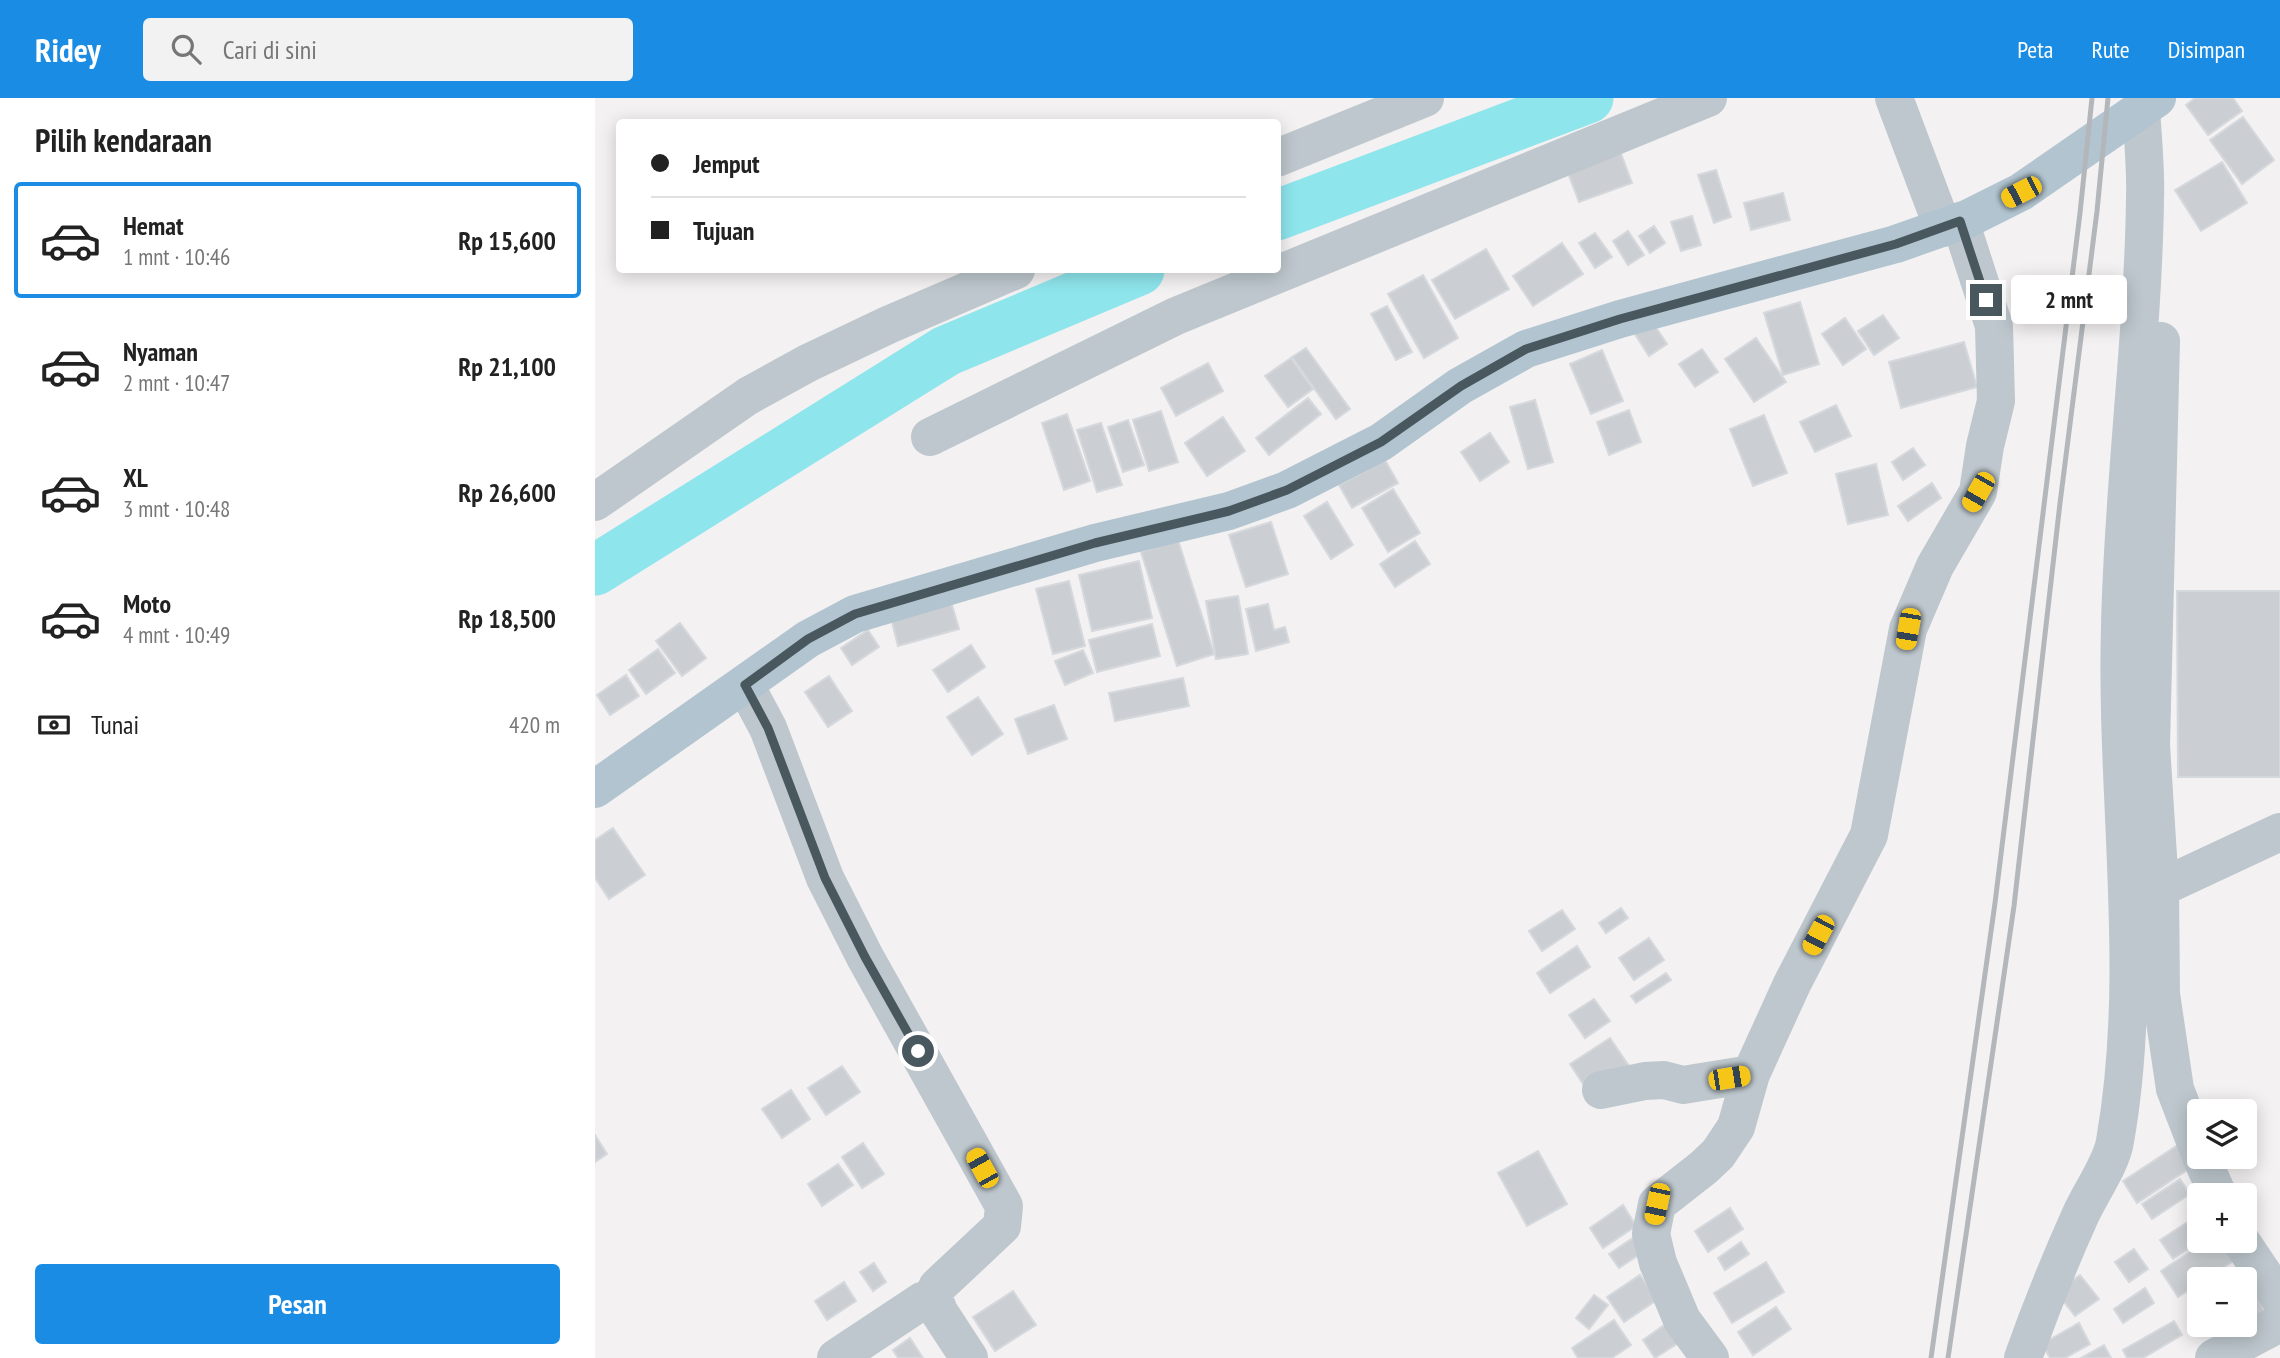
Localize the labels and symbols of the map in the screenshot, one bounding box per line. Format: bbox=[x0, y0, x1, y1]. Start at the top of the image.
car bbox=[1998, 173, 2045, 211]
callout: 2 mnt bbox=[2011, 276, 2126, 325]
route end bbox=[1970, 284, 2002, 316]
car bbox=[1959, 469, 1998, 515]
car bbox=[1895, 606, 1922, 652]
car bbox=[1799, 912, 1838, 958]
route start bbox=[902, 1035, 934, 1067]
car bbox=[1707, 1064, 1752, 1092]
car bbox=[963, 1145, 1002, 1191]
car bbox=[1643, 1181, 1672, 1227]

